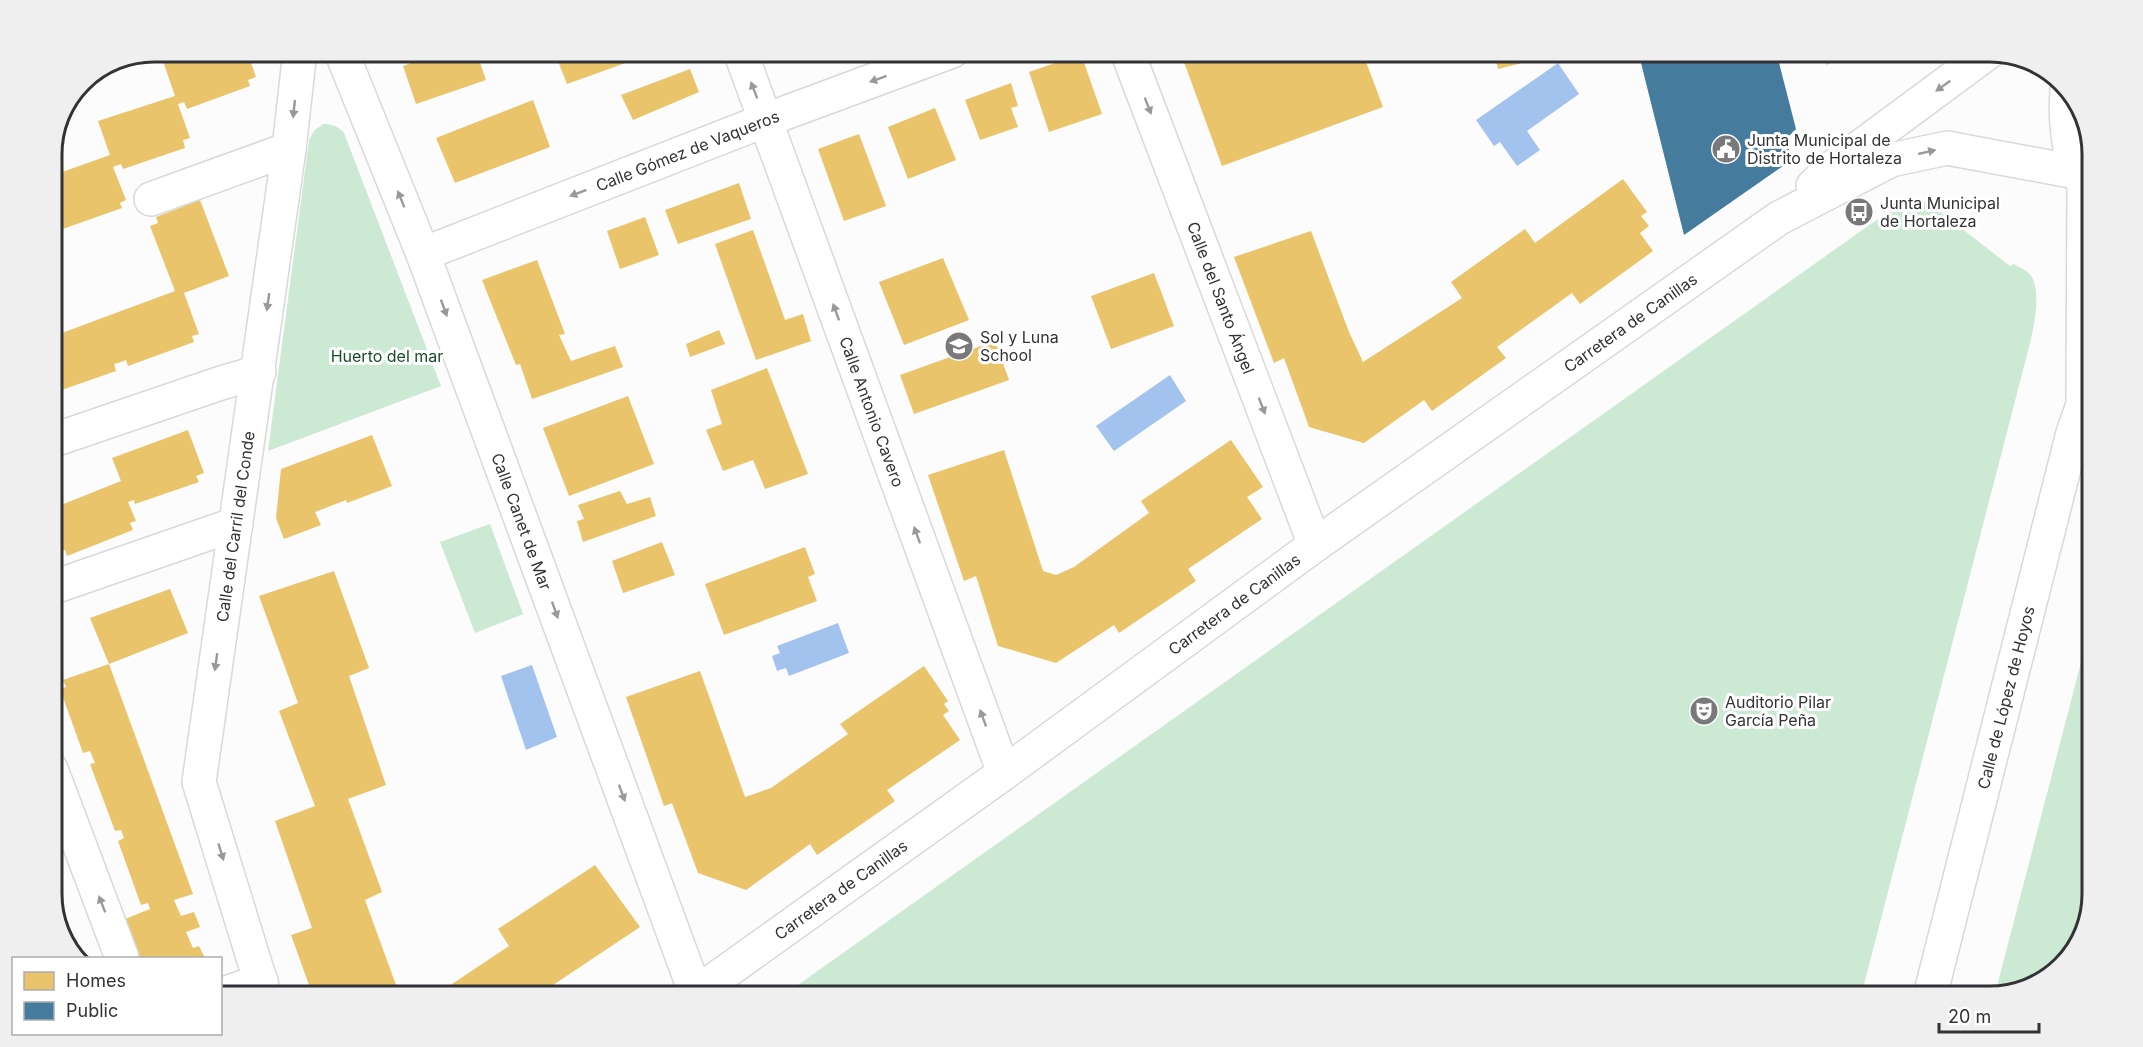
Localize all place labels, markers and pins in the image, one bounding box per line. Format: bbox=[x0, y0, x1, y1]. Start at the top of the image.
place label: Junta Municipal de Distrito de Hortaleza bbox=[1747, 130, 1902, 168]
public building icon: Junta Municipal de Distrito de Hortaleza bbox=[1710, 133, 1742, 165]
place label: Junta Municipal de Hortaleza bbox=[1880, 193, 2000, 231]
bus stop icon: Junta Municipal de Hortaleza bbox=[1843, 196, 1875, 228]
place label: Sol y Luna School bbox=[980, 327, 1059, 365]
school or university icon: Sol y Luna School bbox=[943, 330, 975, 362]
place label: Auditorio Pilar García Peña bbox=[1725, 692, 1831, 730]
theatre icon: Auditorio Pilar García Peña bbox=[1688, 695, 1720, 727]

